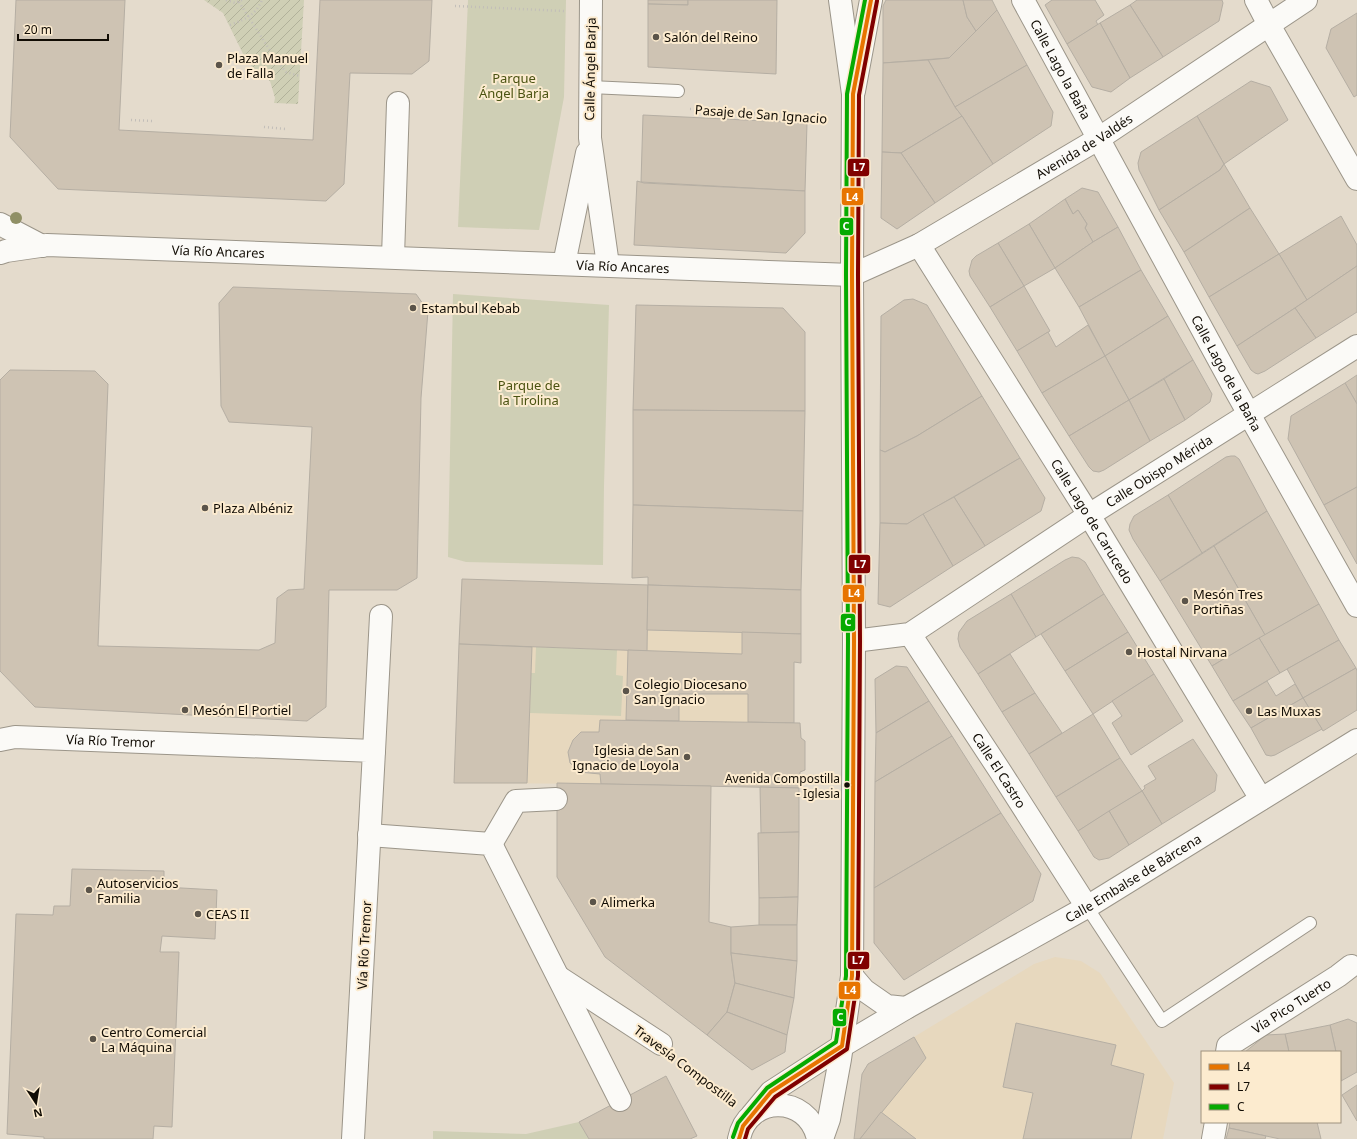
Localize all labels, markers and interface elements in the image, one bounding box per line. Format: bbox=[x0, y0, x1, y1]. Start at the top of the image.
scale bar bbox=[18, 16, 108, 42]
street label: Calle Lago la Baña bbox=[1026, 16, 1095, 123]
street label: Calle Ángel Barja bbox=[580, 17, 600, 121]
text: 20 m bbox=[24, 21, 52, 38]
place label: Salón del Reino bbox=[664, 28, 758, 46]
marker: Salón del Reino bbox=[651, 32, 661, 42]
place label: Plaza Manuel de Falla bbox=[227, 49, 308, 82]
marker: Plaza Manuel de Falla bbox=[214, 60, 224, 70]
park label: Parque Ángel Barja bbox=[479, 69, 549, 102]
street label: Pasaje de San Ignacio bbox=[694, 100, 828, 128]
street label: Avenida de Valdés bbox=[1032, 109, 1136, 183]
line badge: L7 bbox=[847, 158, 870, 177]
text: L7 bbox=[853, 159, 865, 174]
line badge: L4 bbox=[841, 187, 864, 206]
text: L4 bbox=[846, 189, 859, 204]
line badge: C bbox=[839, 217, 854, 236]
text: C bbox=[842, 218, 850, 233]
street label: Vía Río Ancares bbox=[171, 241, 265, 262]
street label: Vía Río Ancares bbox=[576, 256, 670, 277]
place label: Estambul Kebab bbox=[421, 299, 520, 317]
marker: Estambul Kebab bbox=[408, 303, 418, 313]
street label: Calle Lago de la Baña bbox=[1187, 312, 1266, 435]
park label: Parque de la Tirolina bbox=[498, 376, 560, 409]
street label: Calle Obispo Mérida bbox=[1102, 430, 1216, 511]
street label: Calle Lago de Carucedo bbox=[1047, 455, 1138, 587]
place label: Plaza Albéniz bbox=[213, 499, 293, 517]
marker: Plaza Albéniz bbox=[200, 503, 210, 513]
line badge: L7 bbox=[848, 554, 871, 574]
text: L7 bbox=[854, 556, 866, 571]
line badge: L4 bbox=[842, 584, 865, 603]
text: L4 bbox=[848, 585, 861, 600]
place label: Mesón Tres Portiñas bbox=[1193, 585, 1263, 618]
marker: Mesón Tres Portiñas bbox=[1180, 596, 1190, 606]
line badge: C bbox=[840, 613, 856, 632]
text: C bbox=[844, 614, 852, 629]
place label: Hostal Nirvana bbox=[1137, 643, 1227, 661]
marker: Hostal Nirvana bbox=[1124, 647, 1134, 657]
place label: Colegio Diocesano San Ignacio bbox=[634, 675, 747, 708]
marker: Colegio Diocesano San Ignacio bbox=[621, 686, 631, 696]
place label: Mesón El Portiel bbox=[193, 701, 291, 719]
place label: Las Muxas bbox=[1257, 702, 1321, 720]
marker: Mesón El Portiel bbox=[180, 705, 190, 715]
marker: Las Muxas bbox=[1244, 706, 1254, 716]
street label: Calle El Castro bbox=[968, 729, 1030, 812]
street label: Vía Río Tremor bbox=[66, 730, 156, 751]
place label: Iglesia de San Ignacio de Loyola bbox=[572, 741, 679, 774]
marker: Iglesia de San Ignacio de Loyola bbox=[682, 752, 692, 762]
place label: Avenida Compostilla - Iglesia bbox=[725, 770, 840, 802]
marker: Avenida Compostilla - Iglesia bbox=[842, 780, 852, 790]
street label: Calle Embalse de Bárcena bbox=[1062, 830, 1204, 927]
place label: Autoservicios Familia bbox=[97, 874, 178, 907]
marker: Autoservicios Familia bbox=[84, 885, 94, 895]
place label: Alimerka bbox=[601, 893, 655, 911]
marker: Alimerka bbox=[588, 897, 598, 907]
street label: Vía Río Tremor bbox=[353, 900, 375, 990]
place label: CEAS II bbox=[206, 905, 249, 923]
marker: CEAS II bbox=[193, 909, 203, 919]
line badge: L7 bbox=[847, 951, 870, 970]
text: L7 bbox=[852, 952, 864, 967]
street label: Vía Pico Tuerto bbox=[1248, 974, 1334, 1038]
line badge: L4 bbox=[838, 981, 861, 1000]
text: L4 bbox=[844, 982, 857, 997]
line badge: C bbox=[832, 1008, 847, 1027]
text: C bbox=[836, 1009, 844, 1024]
street label: Travesía Compostilla bbox=[630, 1021, 742, 1111]
place label: Centro Comercial La Máquina bbox=[101, 1023, 207, 1056]
marker: Centro Comercial La Máquina bbox=[88, 1034, 98, 1044]
legend bbox=[1201, 1051, 1341, 1123]
text: L4 bbox=[1237, 1058, 1250, 1075]
text: L7 bbox=[1237, 1078, 1250, 1095]
north arrow bbox=[16, 1083, 56, 1123]
text: C bbox=[1237, 1098, 1245, 1115]
text: N bbox=[32, 1105, 44, 1122]

